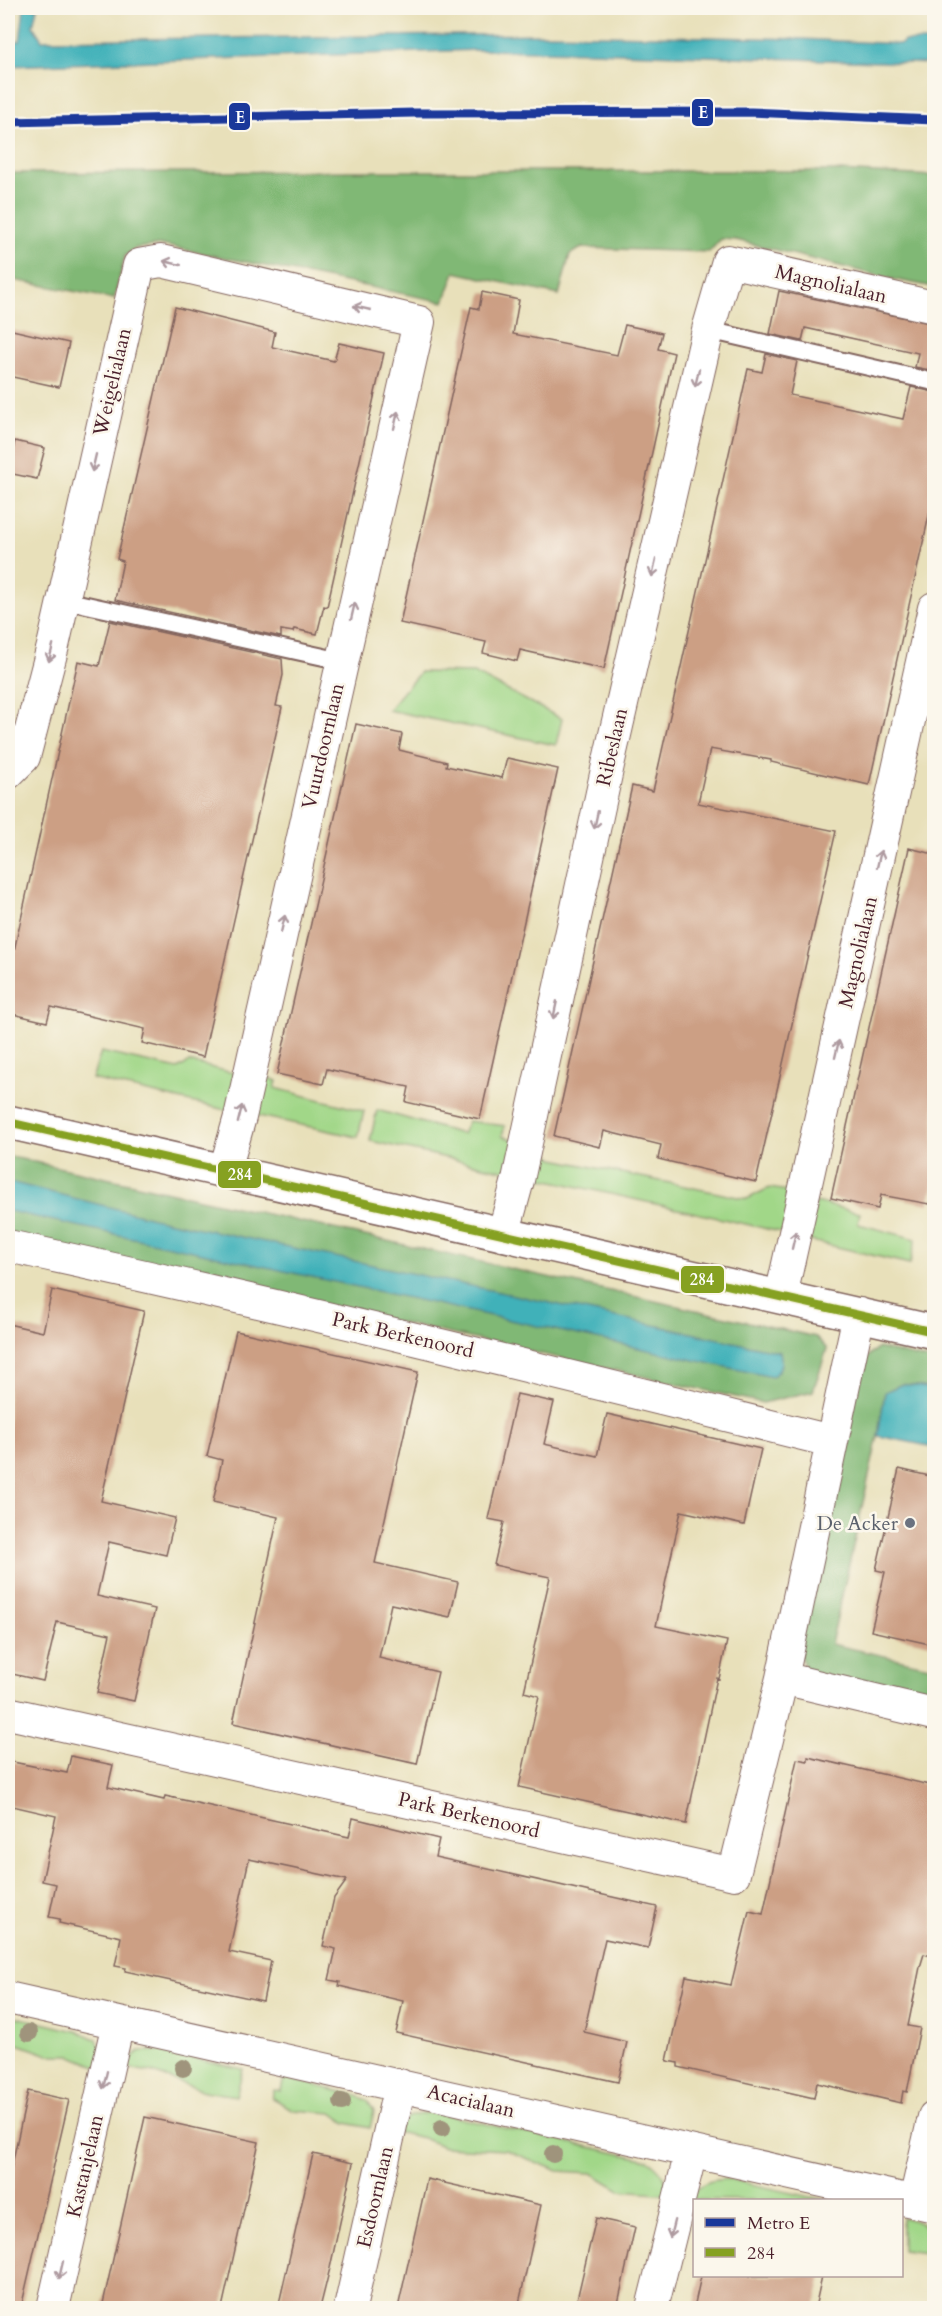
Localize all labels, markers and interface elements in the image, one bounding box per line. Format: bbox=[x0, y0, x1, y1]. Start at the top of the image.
line badge: E bbox=[691, 98, 714, 127]
line badge: E bbox=[228, 102, 251, 131]
text: E bbox=[698, 102, 708, 124]
text: E bbox=[235, 107, 245, 129]
one-way arrow bbox=[163, 257, 182, 269]
street label: Magnolialaan bbox=[772, 258, 890, 310]
one-way arrow bbox=[353, 302, 372, 314]
street label: Weigelialaan bbox=[86, 325, 138, 440]
one-way arrow bbox=[691, 368, 703, 387]
one-way arrow bbox=[391, 411, 403, 430]
one-way arrow bbox=[88, 453, 100, 472]
one-way arrow bbox=[647, 559, 659, 578]
one-way arrow bbox=[348, 601, 360, 620]
one-way arrow bbox=[45, 643, 56, 662]
street label: Vuurdoornlaan bbox=[295, 680, 351, 812]
street label: Ribeslaan bbox=[590, 705, 634, 789]
one-way arrow bbox=[590, 810, 601, 829]
one-way arrow bbox=[874, 850, 885, 869]
street label: Magnolialaan bbox=[832, 893, 884, 1011]
one-way arrow bbox=[278, 915, 289, 934]
one-way arrow bbox=[549, 1000, 560, 1020]
one-way arrow bbox=[831, 1040, 843, 1059]
one-way arrow bbox=[235, 1105, 247, 1124]
line badge: 284 bbox=[217, 1160, 262, 1189]
text: 284 bbox=[228, 1164, 252, 1186]
one-way arrow bbox=[789, 1230, 801, 1249]
line badge: 284 bbox=[680, 1265, 725, 1294]
text: 284 bbox=[690, 1269, 714, 1291]
street label: Park Berkenoord bbox=[330, 1306, 477, 1364]
place label: De Acker bbox=[817, 1510, 899, 1537]
marker: De Acker bbox=[903, 1516, 917, 1530]
street label: Park Berkenoord bbox=[396, 1786, 543, 1844]
one-way arrow bbox=[99, 2070, 110, 2089]
street label: Acacialaan bbox=[425, 2078, 518, 2124]
street label: Kastanjelaan bbox=[60, 2111, 110, 2220]
street label: Esdoornlaan bbox=[350, 2143, 400, 2251]
legend bbox=[693, 2199, 903, 2277]
text: Metro E bbox=[747, 2211, 810, 2236]
one-way arrow bbox=[665, 2219, 677, 2238]
text: 284 bbox=[747, 2241, 775, 2266]
one-way arrow bbox=[55, 2260, 67, 2279]

